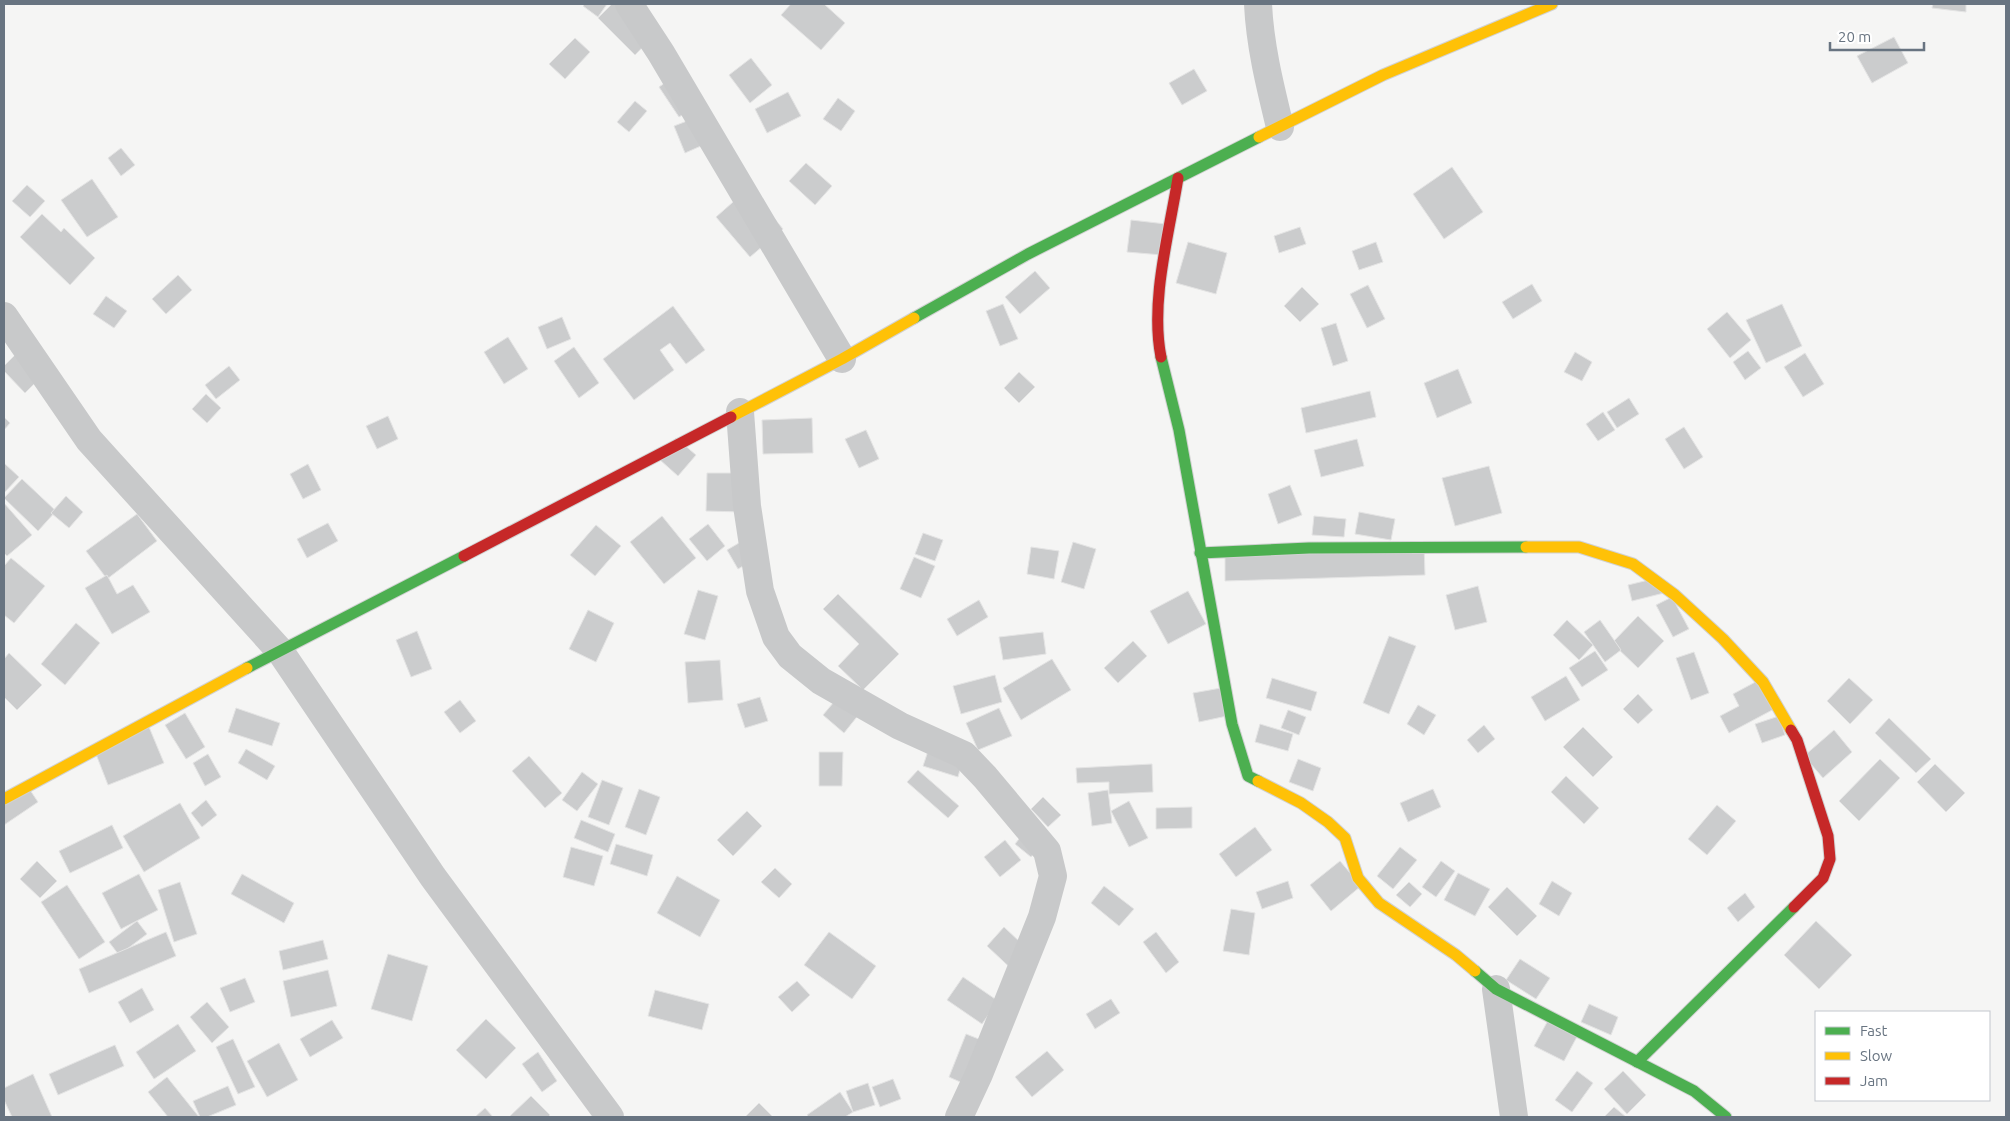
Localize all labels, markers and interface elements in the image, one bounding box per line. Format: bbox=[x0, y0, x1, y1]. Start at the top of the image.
scale bar bbox=[1830, 20, 1924, 52]
text: 20 m bbox=[1838, 28, 1871, 45]
legend bbox=[1815, 1011, 1990, 1101]
text: Fast bbox=[1860, 1022, 1888, 1039]
text: Slow bbox=[1860, 1047, 1893, 1064]
text: Jam bbox=[1860, 1072, 1888, 1089]

